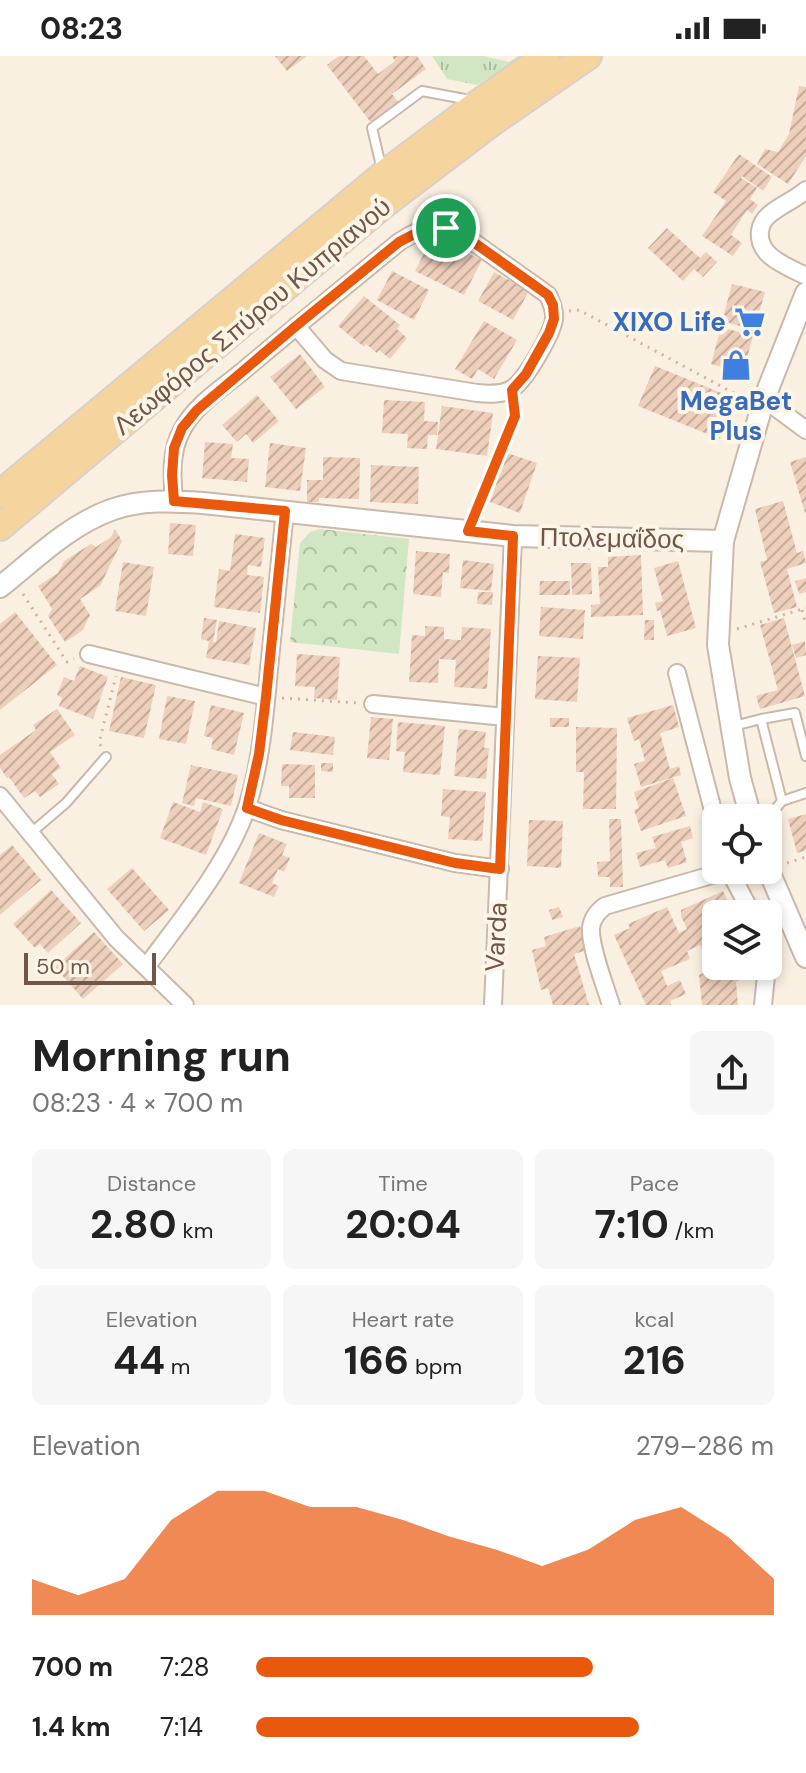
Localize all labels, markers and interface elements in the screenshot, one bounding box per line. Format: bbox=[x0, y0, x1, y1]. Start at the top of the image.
text: 08:23 bbox=[40, 9, 123, 48]
street label: Λεωφόρος Σπύρου Κυπριανού bbox=[106, 190, 398, 442]
pin bbox=[412, 194, 480, 262]
icon: arrive bbox=[424, 206, 468, 250]
place label: XIXO Life bbox=[613, 305, 726, 339]
supermarket icon: XIXO Life bbox=[733, 305, 767, 339]
shop icon: MegaBet Plus bbox=[719, 348, 753, 382]
place label: MegaBet Plus bbox=[680, 384, 792, 448]
street label: Πτολεμαΐδος bbox=[539, 520, 685, 556]
map controls bbox=[702, 804, 782, 980]
button: locate bbox=[702, 804, 782, 884]
button: layers bbox=[702, 900, 782, 980]
street label: Varda bbox=[477, 901, 515, 973]
scale bar bbox=[24, 949, 156, 985]
text: 50 m bbox=[36, 952, 90, 981]
text: Morning run bbox=[32, 1027, 291, 1085]
button: share bbox=[690, 1031, 774, 1115]
text: 08:23 · 4 × 700 m bbox=[32, 1086, 243, 1120]
text: Distance bbox=[107, 1169, 196, 1198]
text: Time bbox=[378, 1169, 428, 1198]
text: Pace bbox=[630, 1169, 679, 1198]
text: 2.80 bbox=[90, 1198, 177, 1250]
text: 20:04 bbox=[345, 1198, 461, 1250]
text: 7:10 bbox=[595, 1198, 669, 1250]
text: km bbox=[177, 1216, 213, 1245]
text: /km bbox=[669, 1216, 714, 1245]
text: Elevation bbox=[106, 1305, 198, 1334]
text: Heart rate bbox=[352, 1305, 454, 1334]
text: kcal bbox=[634, 1305, 674, 1334]
text: 44 bbox=[113, 1334, 165, 1386]
text: 166 bbox=[344, 1334, 409, 1386]
text: 216 bbox=[623, 1334, 686, 1386]
text: m bbox=[165, 1352, 190, 1381]
text: bpm bbox=[409, 1352, 462, 1381]
text: Elevation bbox=[32, 1429, 140, 1463]
text: 279–286 m bbox=[636, 1429, 774, 1463]
text: 700 m bbox=[32, 1650, 113, 1684]
text: 7:28 bbox=[160, 1650, 209, 1684]
text: 1.4 km bbox=[32, 1710, 111, 1744]
text: 7:14 bbox=[160, 1710, 203, 1744]

